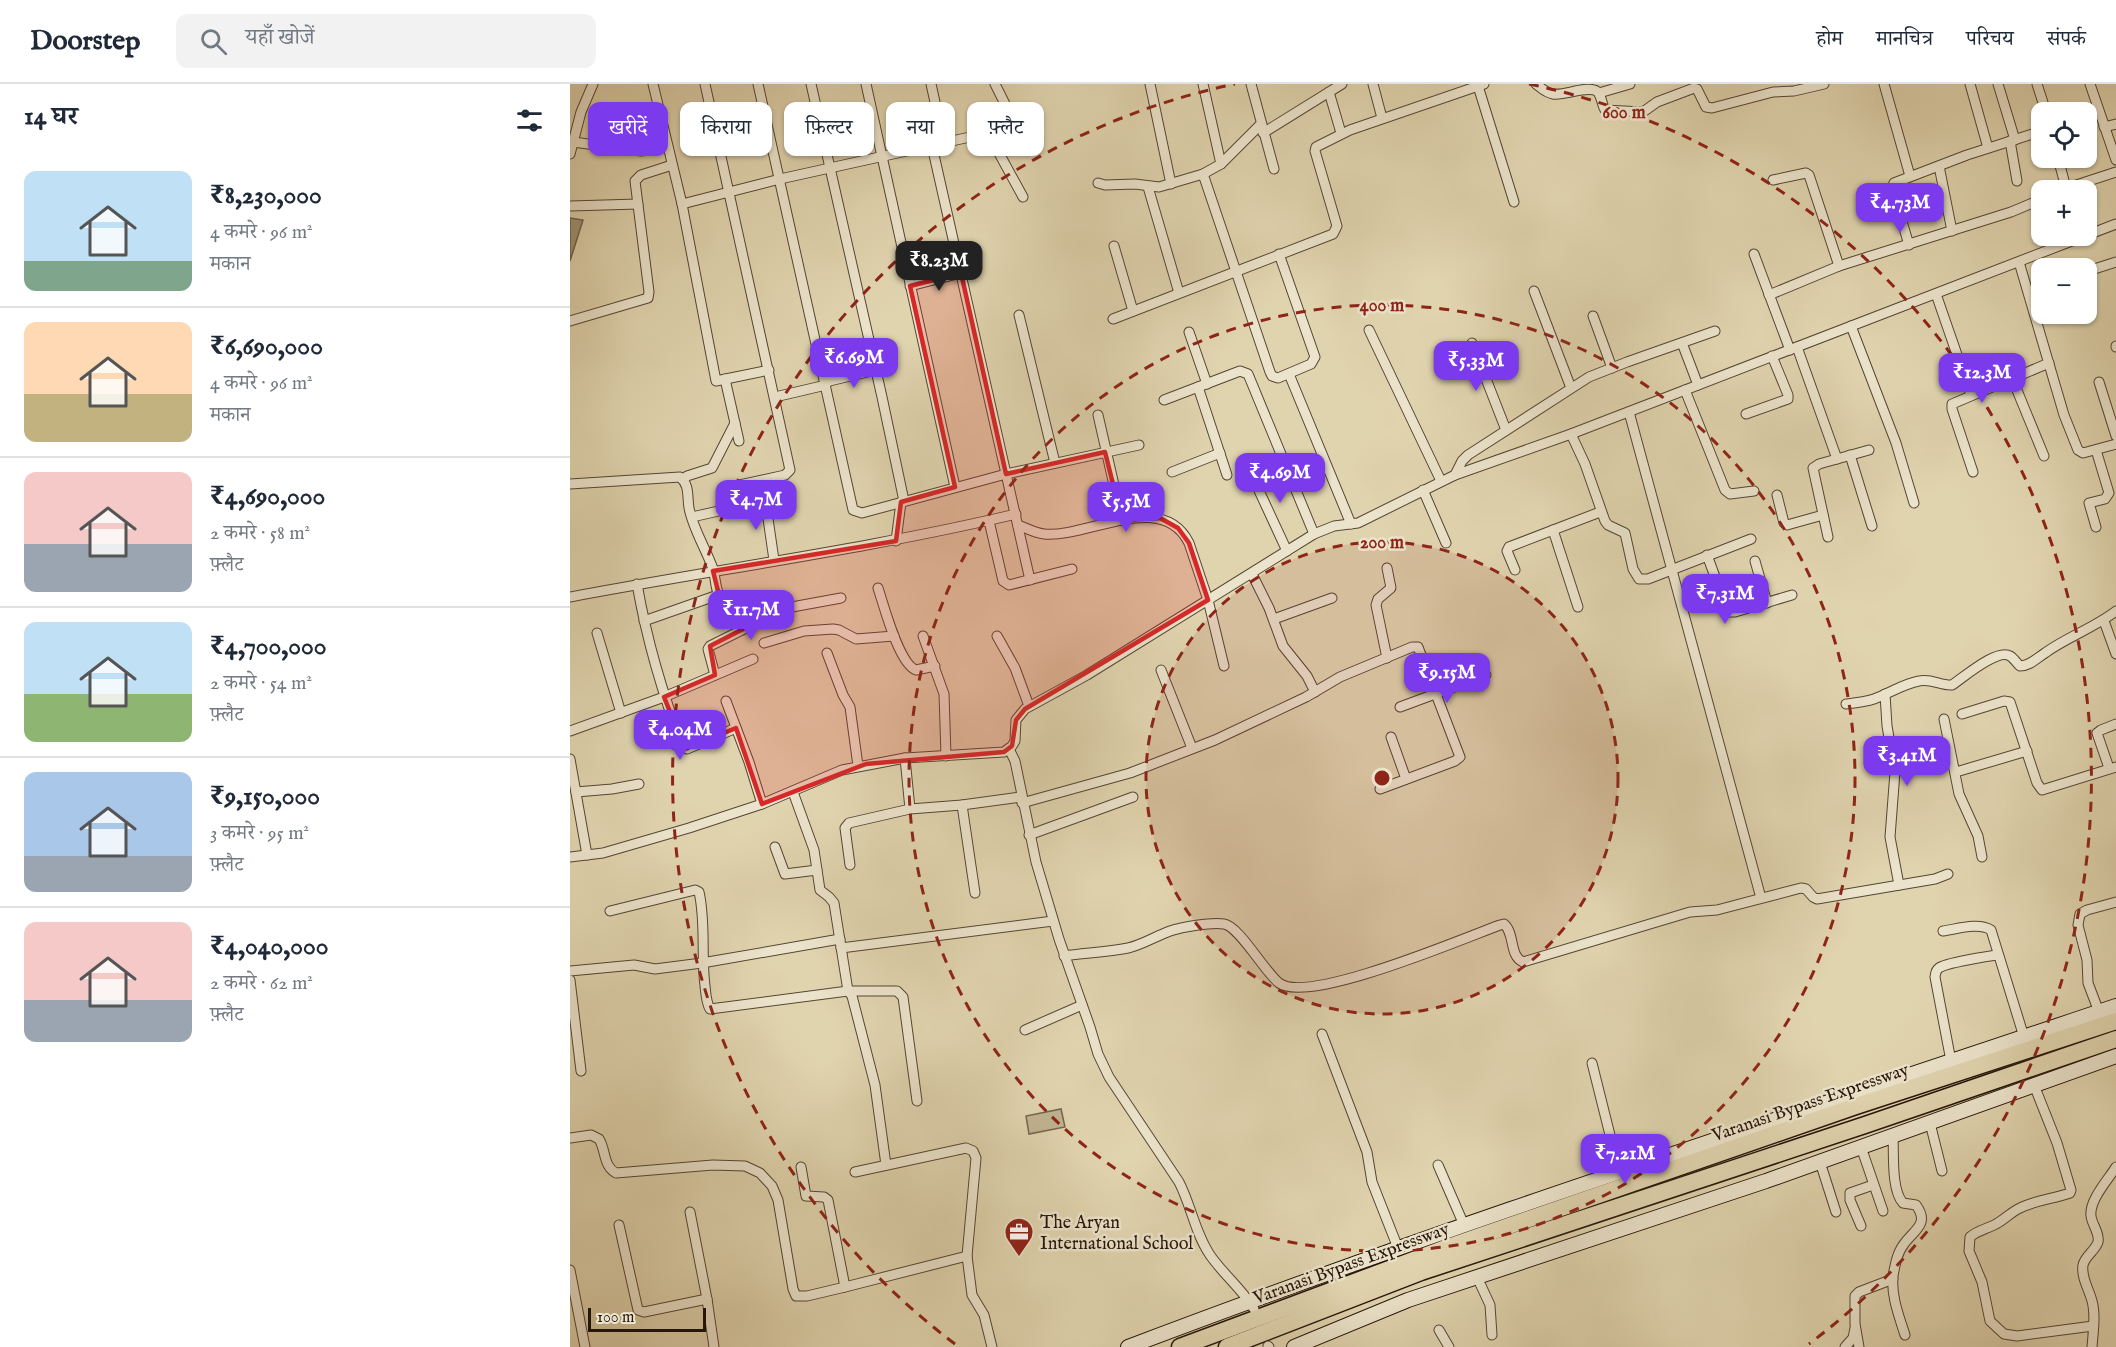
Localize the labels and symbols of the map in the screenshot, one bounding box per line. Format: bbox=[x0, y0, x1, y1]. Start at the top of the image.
text: 600 m bbox=[1602, 102, 1646, 125]
pin: ₹4.73M bbox=[1851, 183, 1949, 234]
pin: ₹8.23M bbox=[890, 241, 988, 292]
text: 400 m bbox=[1360, 295, 1404, 318]
pin: ₹6.69M bbox=[805, 338, 903, 389]
pin: ₹5.33M bbox=[1427, 341, 1525, 392]
pin: ₹12.3M bbox=[1933, 353, 2031, 404]
pin: ₹4.69M bbox=[1231, 453, 1329, 504]
pin: ₹4.7M bbox=[714, 480, 798, 531]
pin: ₹5.5M bbox=[1084, 482, 1168, 533]
text: 200 m bbox=[1360, 532, 1404, 555]
pin: ₹7.31M bbox=[1676, 574, 1774, 625]
pin: ₹11.7M bbox=[702, 590, 800, 641]
pin: ₹9.15M bbox=[1398, 653, 1496, 704]
pin: ₹4.04M bbox=[631, 710, 729, 761]
pin: ₹3.41M bbox=[1858, 736, 1956, 787]
centre of rings bbox=[1372, 768, 1392, 788]
street label: Varanasi Bypass Expressway bbox=[1708, 1059, 1912, 1148]
pin: ₹7.21M bbox=[1576, 1134, 1674, 1185]
place label: The Aryan International School bbox=[1040, 1212, 1193, 1256]
office icon: The Aryan International School bbox=[1003, 1216, 1035, 1258]
street label: Varanasi Bypass Expressway bbox=[1249, 1218, 1453, 1311]
scale bar bbox=[588, 1305, 706, 1332]

